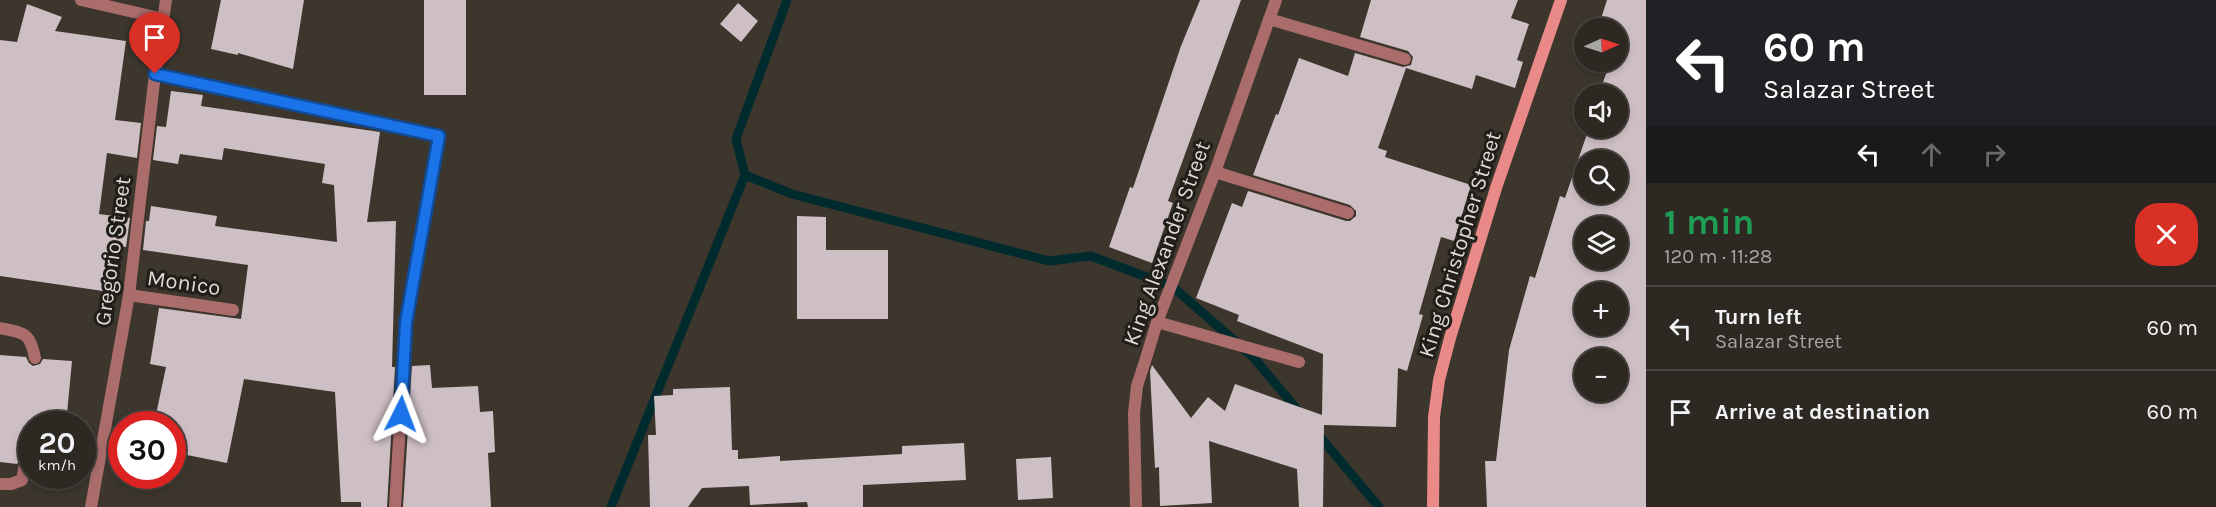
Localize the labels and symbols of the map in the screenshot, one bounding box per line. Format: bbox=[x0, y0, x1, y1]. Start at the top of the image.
pin bbox=[129, 12, 180, 74]
north arrow bbox=[1574, 18, 1628, 72]
street label: King Christopher Street bbox=[1413, 128, 1507, 360]
street label: King Alexander Street bbox=[1118, 138, 1216, 349]
street label: Gregorio Street bbox=[90, 175, 136, 327]
street label: Monico bbox=[145, 265, 222, 301]
position arrow bbox=[369, 382, 433, 446]
speed limit sign: 30 bbox=[108, 411, 186, 489]

